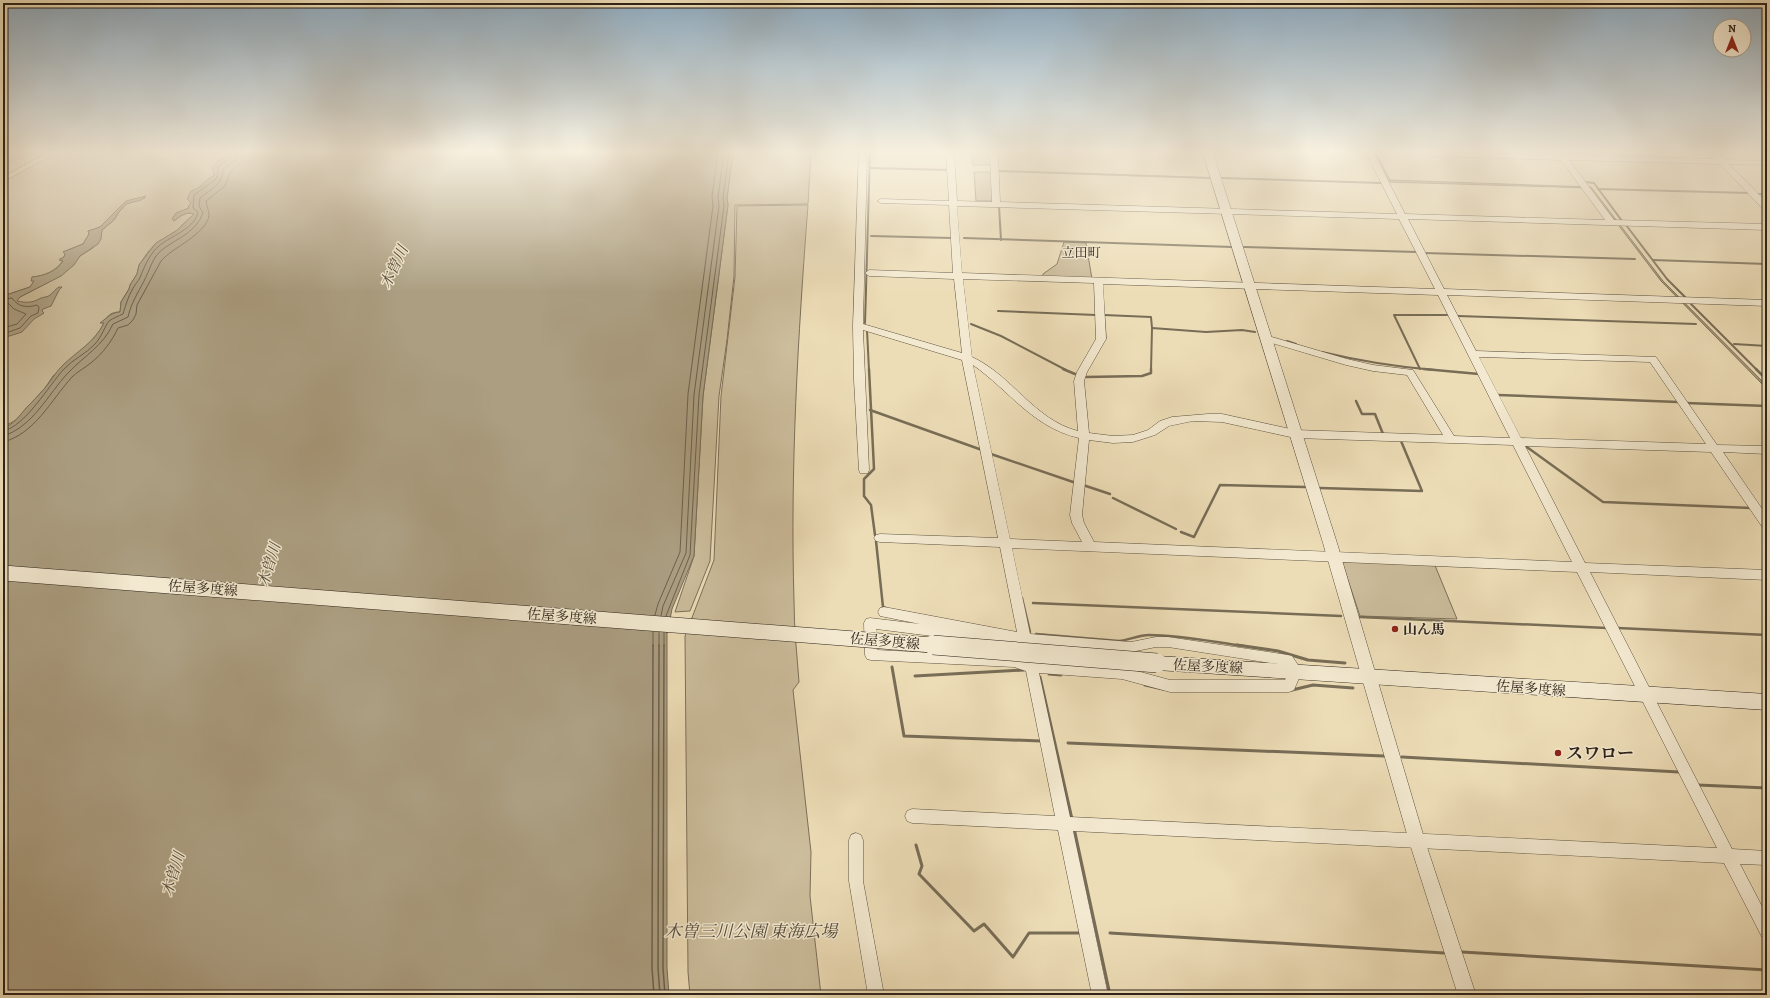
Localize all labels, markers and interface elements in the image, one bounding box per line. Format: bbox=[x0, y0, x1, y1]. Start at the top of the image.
north arrow bbox=[1712, 18, 1752, 58]
text: N bbox=[1728, 21, 1736, 36]
water label: 木曽川 bbox=[375, 241, 413, 292]
district label: 立田町 bbox=[1061, 244, 1101, 261]
water label: 木曽川 bbox=[253, 539, 286, 589]
street label: 佐屋多度線 bbox=[167, 577, 239, 600]
street label: 佐屋多度線 bbox=[526, 605, 598, 628]
place label: 山ん馬 bbox=[1403, 620, 1445, 639]
marker: 山ん馬 bbox=[1390, 624, 1400, 634]
street label: 佐屋多度線 bbox=[849, 629, 921, 654]
street label: 佐屋多度線 bbox=[1173, 655, 1243, 678]
street label: 佐屋多度線 bbox=[1495, 677, 1567, 700]
place label: スワロー bbox=[1566, 742, 1634, 765]
marker: スワロー bbox=[1553, 748, 1563, 758]
water label: 木曽川 bbox=[157, 848, 190, 898]
park label: 木曽三川公園 東海広場 bbox=[665, 920, 839, 943]

